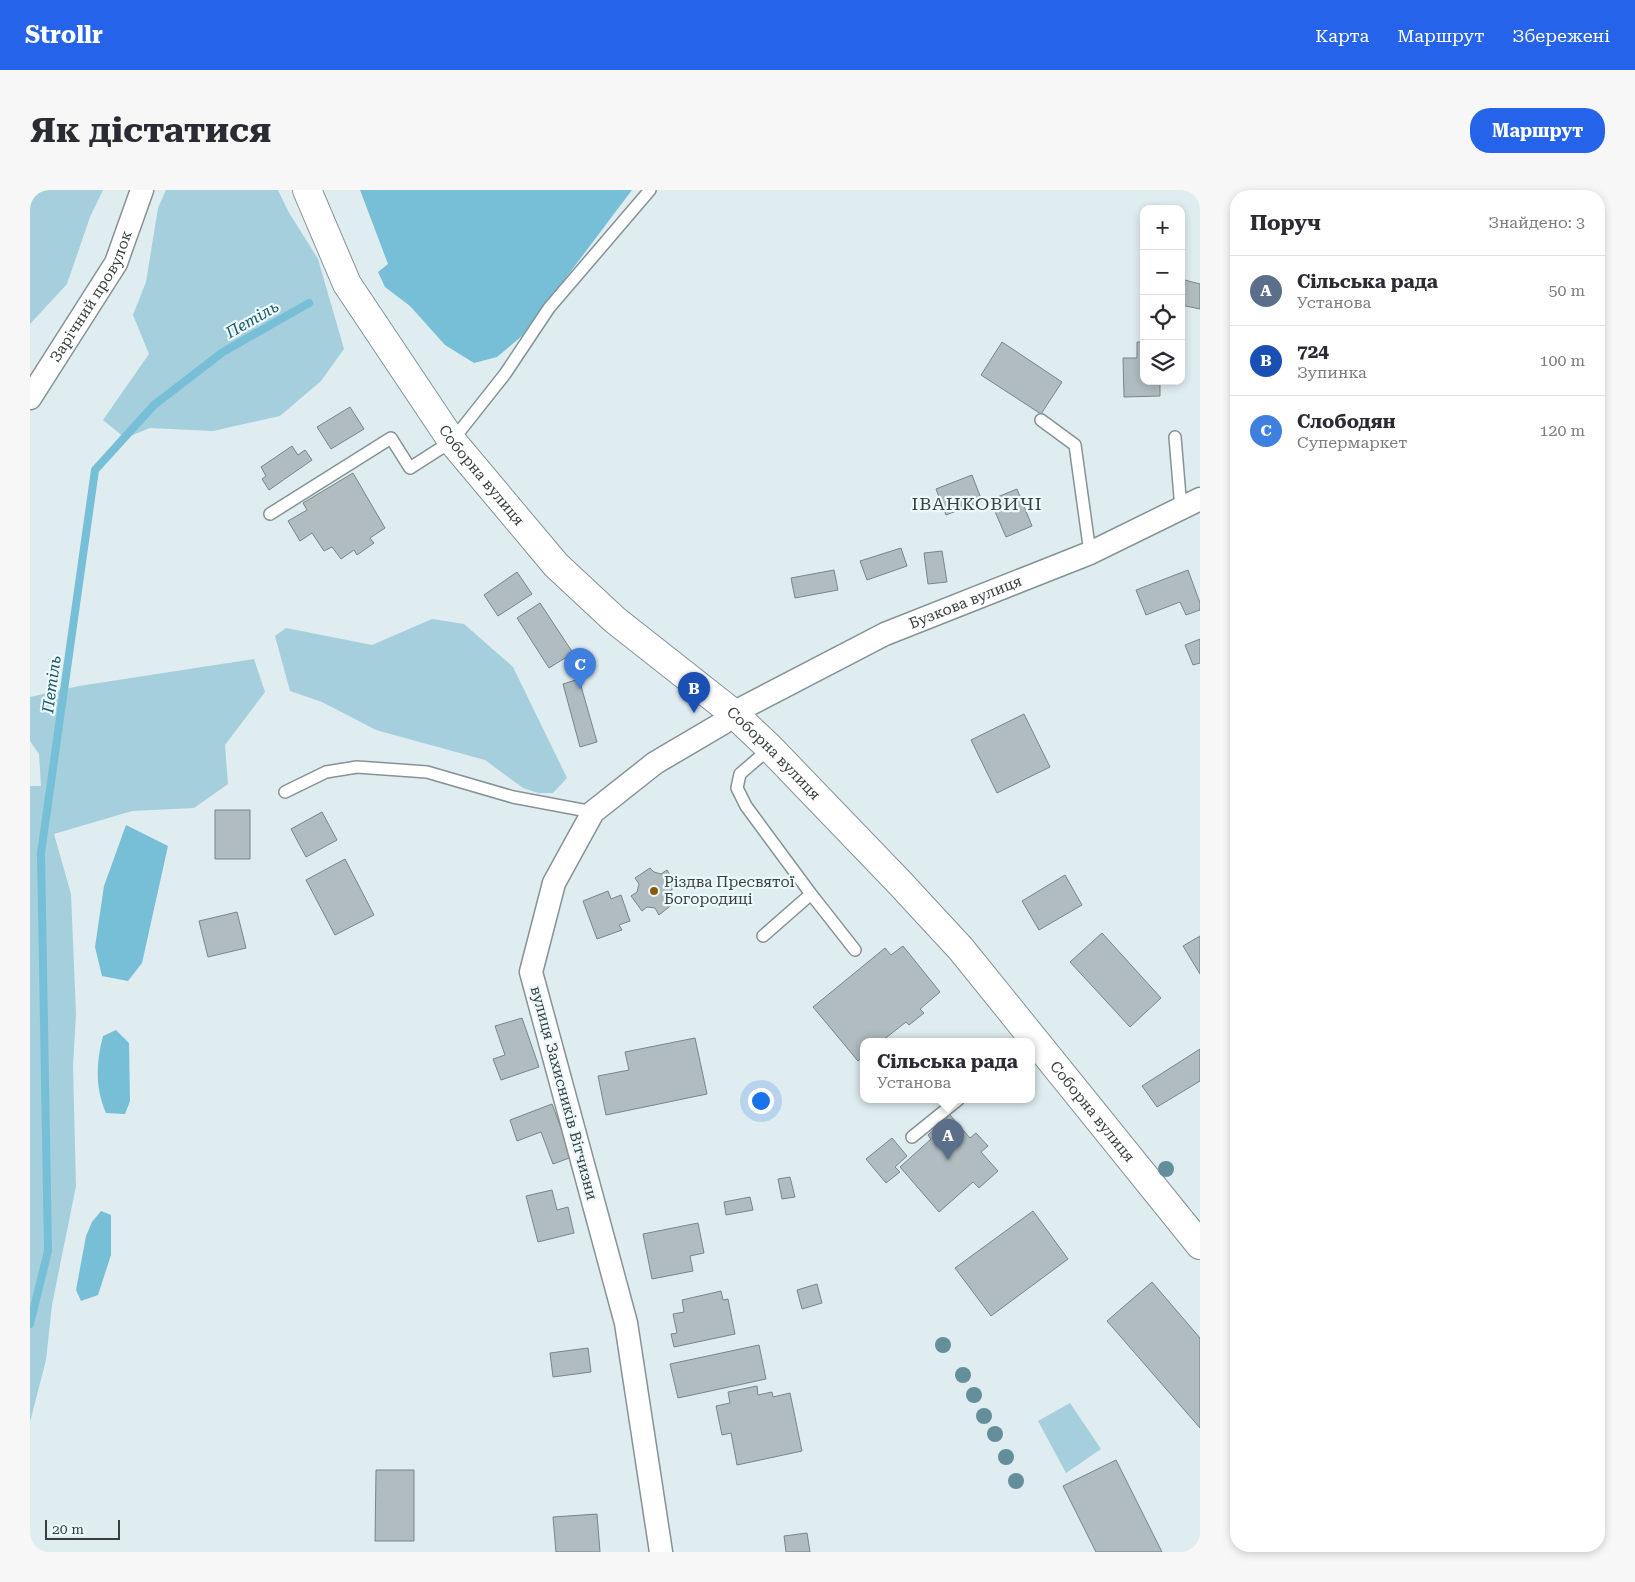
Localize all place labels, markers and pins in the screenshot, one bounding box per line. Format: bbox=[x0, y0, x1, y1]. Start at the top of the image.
pin: C bbox=[564, 648, 596, 689]
pin: B bbox=[678, 672, 710, 713]
place label: Різдва Пресвятої Богородиці bbox=[664, 873, 795, 908]
marker: Різдва Пресвятої Богородиці bbox=[648, 885, 660, 897]
pin: A bbox=[932, 1119, 964, 1160]

